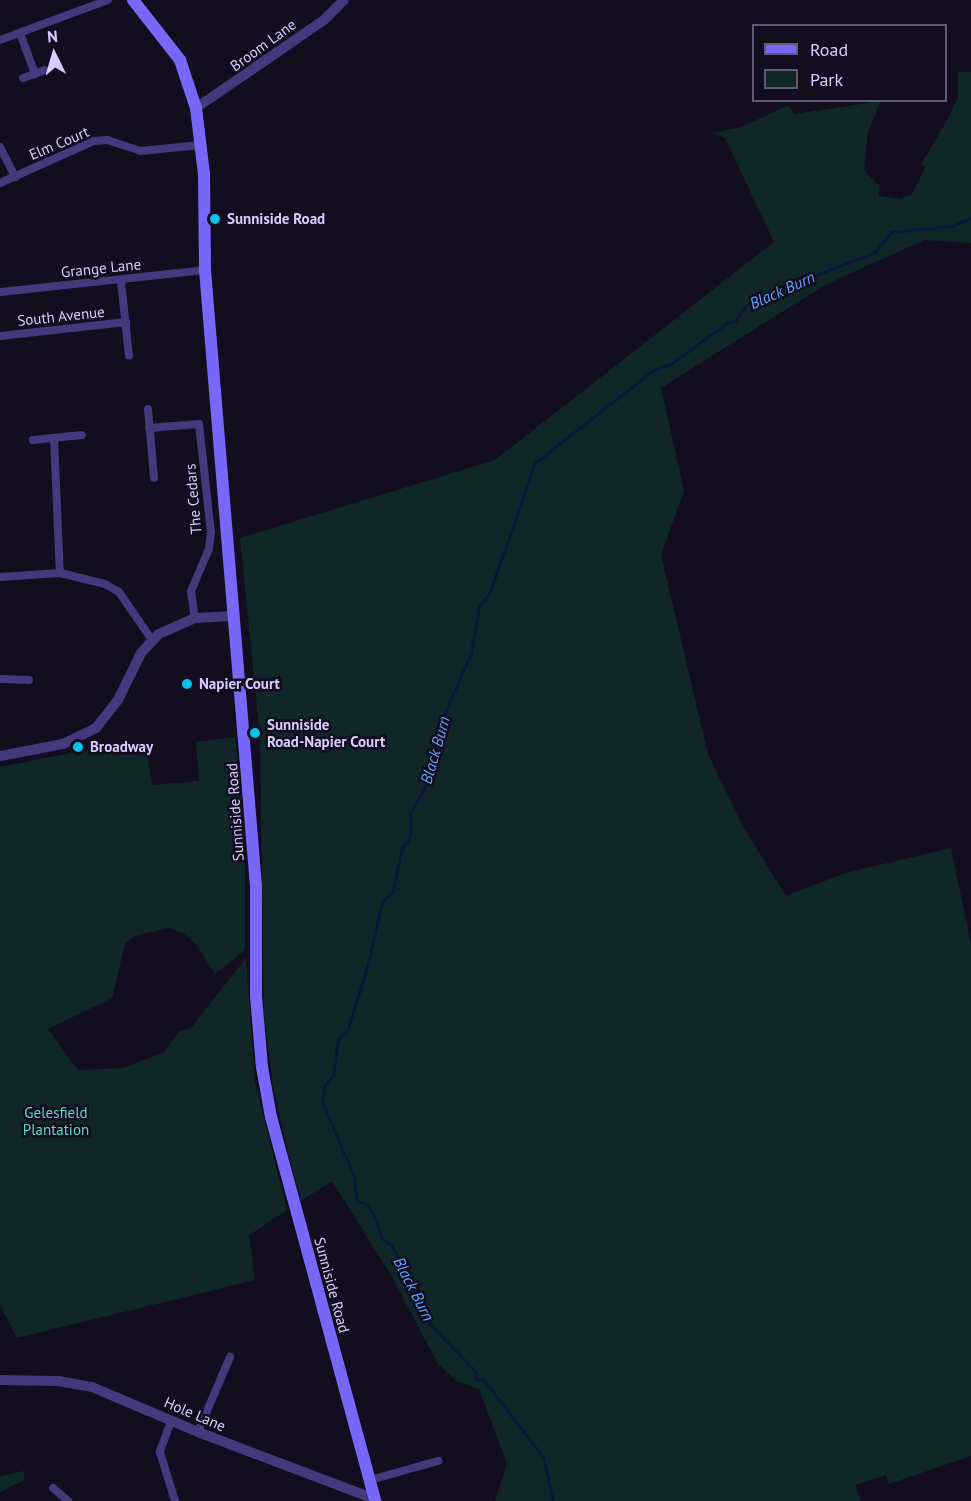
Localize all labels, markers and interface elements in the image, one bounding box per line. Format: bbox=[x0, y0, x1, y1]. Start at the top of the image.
street label: Broom Lane bbox=[227, 15, 299, 75]
north arrow bbox=[24, 24, 84, 84]
legend bbox=[752, 24, 947, 102]
text: N bbox=[46, 26, 59, 46]
text: Road bbox=[810, 38, 848, 61]
text: Park bbox=[810, 68, 843, 91]
street label: Elm Court bbox=[26, 122, 92, 164]
place label: Sunniside Road bbox=[227, 210, 325, 228]
marker: Sunniside Road bbox=[208, 212, 222, 226]
street label: Grange Lane bbox=[60, 255, 142, 281]
water label: Black Burn bbox=[746, 267, 818, 313]
street label: South Avenue bbox=[16, 302, 106, 330]
street label: The Cedars bbox=[181, 463, 205, 535]
place label: Napier Court bbox=[199, 675, 280, 693]
marker: Napier Court bbox=[180, 677, 194, 691]
water label: Black Burn bbox=[416, 714, 454, 786]
place label: Sunniside Road-Napier Court bbox=[267, 715, 385, 750]
marker: Sunniside Road-Napier Court bbox=[248, 726, 262, 740]
place label: Broadway bbox=[90, 738, 153, 756]
marker: Broadway bbox=[71, 740, 85, 754]
street label: Sunniside Road bbox=[223, 762, 247, 862]
park label: Gelesfield Plantation bbox=[23, 1103, 89, 1138]
street label: Sunniside Road bbox=[311, 1235, 353, 1335]
water label: Black Burn bbox=[390, 1254, 438, 1324]
street label: Hole Lane bbox=[162, 1393, 228, 1435]

